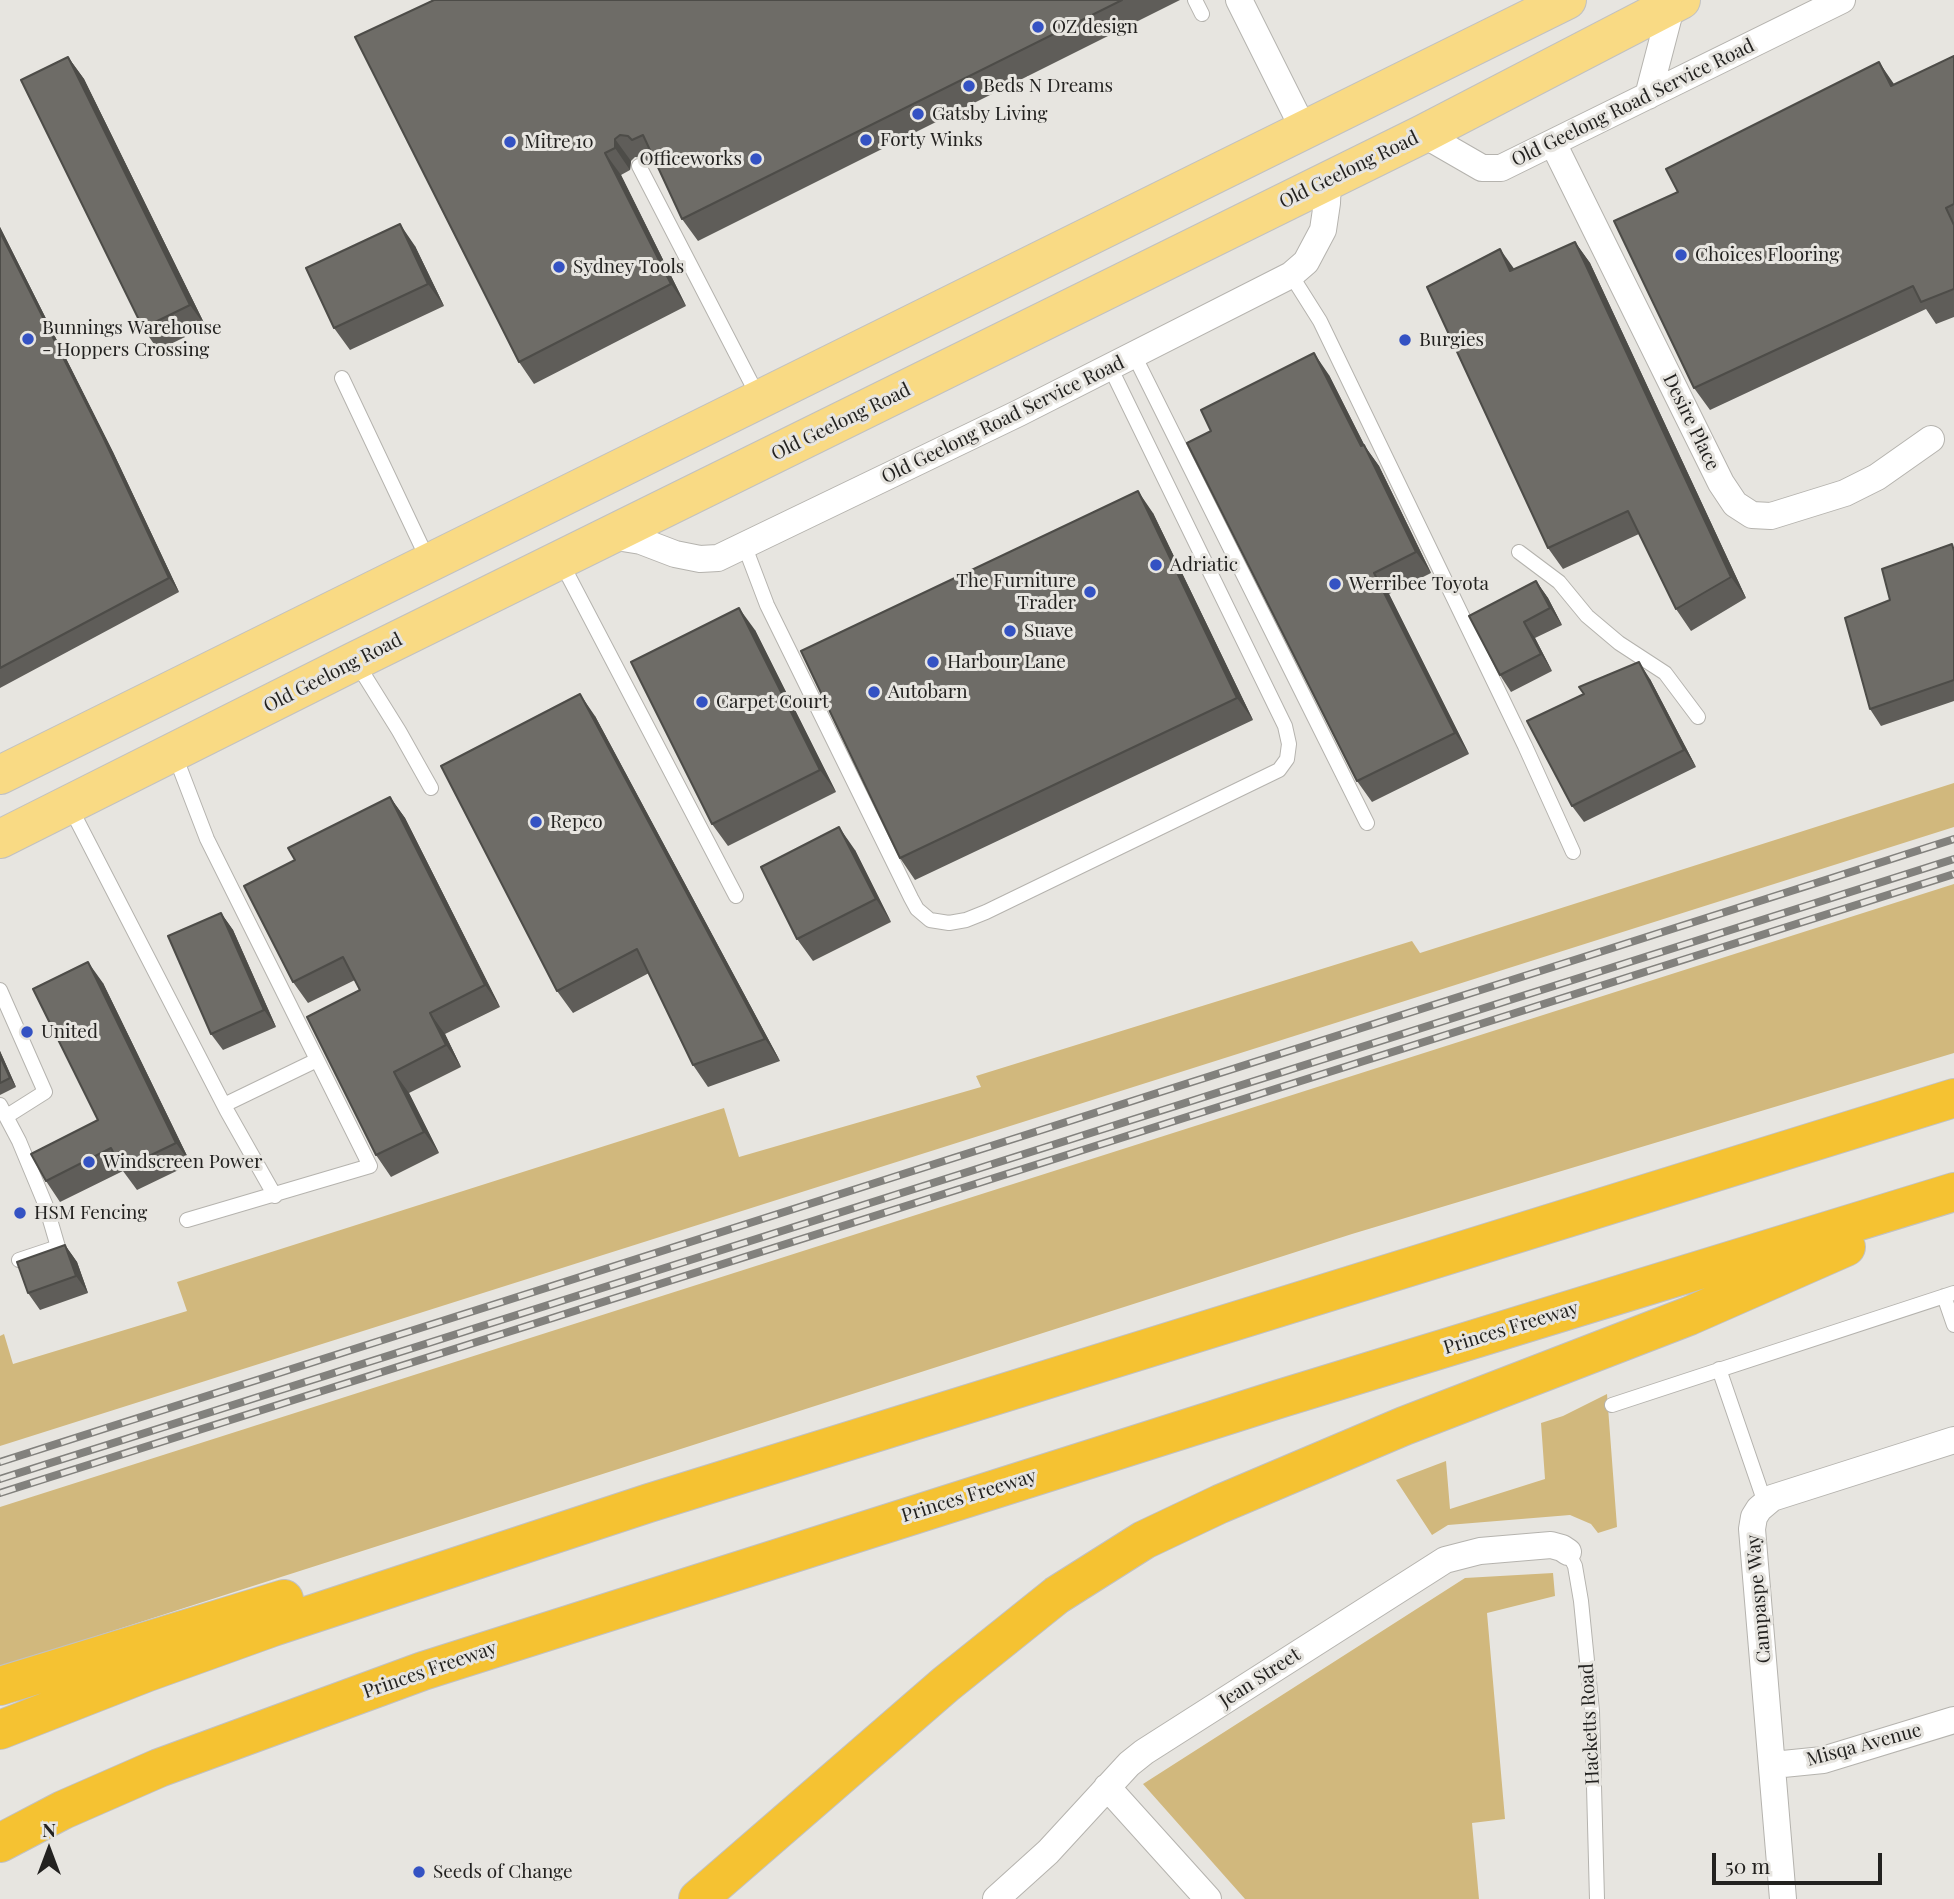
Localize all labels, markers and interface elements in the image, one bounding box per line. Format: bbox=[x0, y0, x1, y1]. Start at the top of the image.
place label: OZ design bbox=[1052, 16, 1138, 38]
marker: OZ design bbox=[1030, 19, 1046, 35]
street label: Old Geelong Road Service Road bbox=[1508, 34, 1758, 172]
place label: Beds N Dreams bbox=[983, 75, 1113, 97]
marker: Beds N Dreams bbox=[961, 78, 977, 94]
place label: Gatsby Living bbox=[932, 103, 1048, 125]
marker: Gatsby Living bbox=[910, 106, 926, 122]
street label: Old Geelong Road bbox=[1276, 126, 1422, 214]
place label: Forty Winks bbox=[880, 129, 983, 151]
place label: Mitre 10 bbox=[524, 131, 594, 153]
marker: Forty Winks bbox=[858, 132, 874, 148]
marker: Mitre 10 bbox=[502, 134, 518, 150]
place label: Officeworks bbox=[640, 148, 742, 170]
marker: Officeworks bbox=[748, 151, 764, 167]
place label: Choices Flooring bbox=[1695, 244, 1839, 266]
marker: Choices Flooring bbox=[1673, 247, 1689, 263]
place label: Sydney Tools bbox=[573, 256, 684, 278]
marker: Sydney Tools bbox=[551, 259, 567, 275]
place label: Bunnings Warehouse - Hoppers Crossing bbox=[42, 317, 222, 361]
place label: Burgies bbox=[1419, 329, 1484, 351]
marker: Bunnings Warehouse - Hoppers Crossing bbox=[20, 331, 36, 347]
marker: Burgies bbox=[1397, 332, 1413, 348]
street label: Old Geelong Road Service Road bbox=[878, 351, 1128, 489]
street label: Desire Place bbox=[1658, 370, 1724, 474]
street label: Old Geelong Road bbox=[768, 378, 914, 466]
place label: Adriatic bbox=[1170, 554, 1238, 576]
marker: Adriatic bbox=[1148, 557, 1164, 573]
place label: The Furniture Trader bbox=[956, 570, 1076, 614]
place label: Werribee Toyota bbox=[1349, 573, 1489, 595]
marker: Werribee Toyota bbox=[1327, 576, 1343, 592]
marker: The Furniture Trader bbox=[1082, 584, 1098, 600]
place label: Suave bbox=[1024, 620, 1073, 642]
marker: Suave bbox=[1002, 623, 1018, 639]
street label: Old Geelong Road bbox=[260, 628, 406, 718]
place label: Harbour Lane bbox=[947, 651, 1066, 673]
marker: Harbour Lane bbox=[925, 654, 941, 670]
place label: Autobarn bbox=[888, 681, 968, 703]
marker: Autobarn bbox=[866, 684, 882, 700]
place label: Carpet Court bbox=[716, 691, 829, 713]
marker: Carpet Court bbox=[694, 694, 710, 710]
place label: Repco bbox=[550, 811, 603, 833]
marker: Repco bbox=[528, 814, 544, 830]
place label: United bbox=[41, 1021, 98, 1043]
marker: United bbox=[19, 1024, 35, 1040]
place label: Windscreen Power bbox=[103, 1151, 263, 1173]
marker: Windscreen Power bbox=[81, 1154, 97, 1170]
place label: HSM Fencing bbox=[34, 1202, 147, 1224]
marker: HSM Fencing bbox=[12, 1205, 28, 1221]
street label: Princes Freeway bbox=[1441, 1297, 1581, 1359]
street label: Princes Freeway bbox=[899, 1465, 1039, 1527]
street label: Campaspe Way bbox=[1742, 1534, 1776, 1664]
street label: Princes Freeway bbox=[360, 1636, 500, 1704]
street label: Jean Street bbox=[1215, 1643, 1305, 1713]
street label: Hacketts Road bbox=[1575, 1663, 1605, 1785]
street label: Misqa Avenue bbox=[1804, 1719, 1924, 1771]
north arrow bbox=[14, 1815, 84, 1885]
text: N bbox=[42, 1816, 56, 1842]
scale bar bbox=[1716, 1840, 1886, 1884]
text: 50 m bbox=[1725, 1851, 1770, 1879]
place label: Seeds of Change bbox=[433, 1861, 573, 1883]
marker: Seeds of Change bbox=[411, 1864, 427, 1880]

